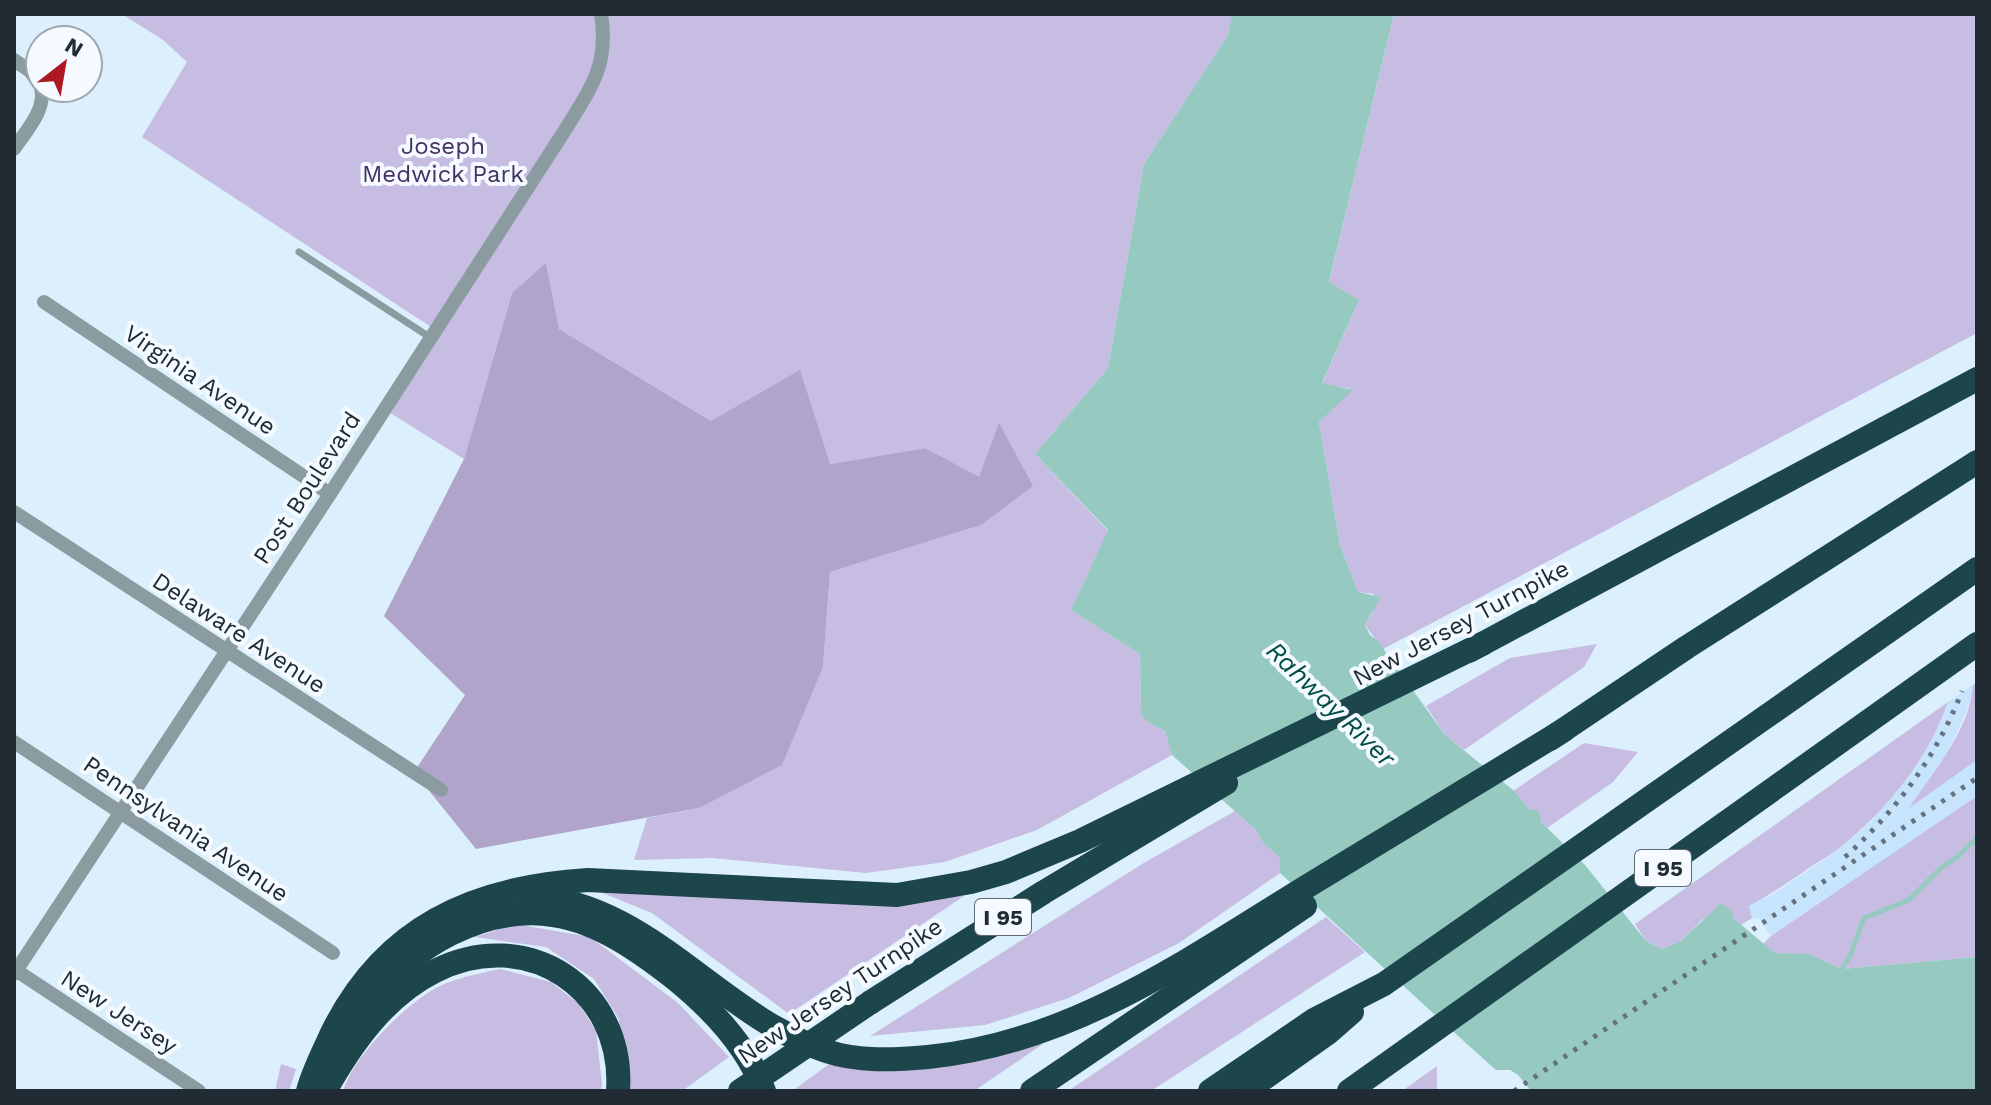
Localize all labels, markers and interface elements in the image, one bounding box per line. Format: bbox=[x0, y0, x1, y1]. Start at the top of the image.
north arrow bbox=[24, 24, 104, 104]
text: N bbox=[61, 32, 87, 62]
park label: Joseph Medwick Park bbox=[362, 132, 524, 188]
street label: Virginia Avenue bbox=[119, 319, 281, 441]
street label: Post Boulevard bbox=[247, 407, 367, 569]
street label: New Jersey Turnpike bbox=[1348, 554, 1574, 692]
street label: Delaware Avenue bbox=[147, 567, 331, 699]
water label: Rahway River bbox=[1261, 635, 1402, 773]
street label: Pennsylvania Avenue bbox=[78, 750, 294, 908]
road number: I 95 bbox=[1635, 850, 1691, 886]
road number: I 95 bbox=[975, 899, 1031, 935]
street label: New Jersey Turnpike bbox=[732, 912, 948, 1070]
street label: New Jersey bbox=[56, 964, 183, 1060]

